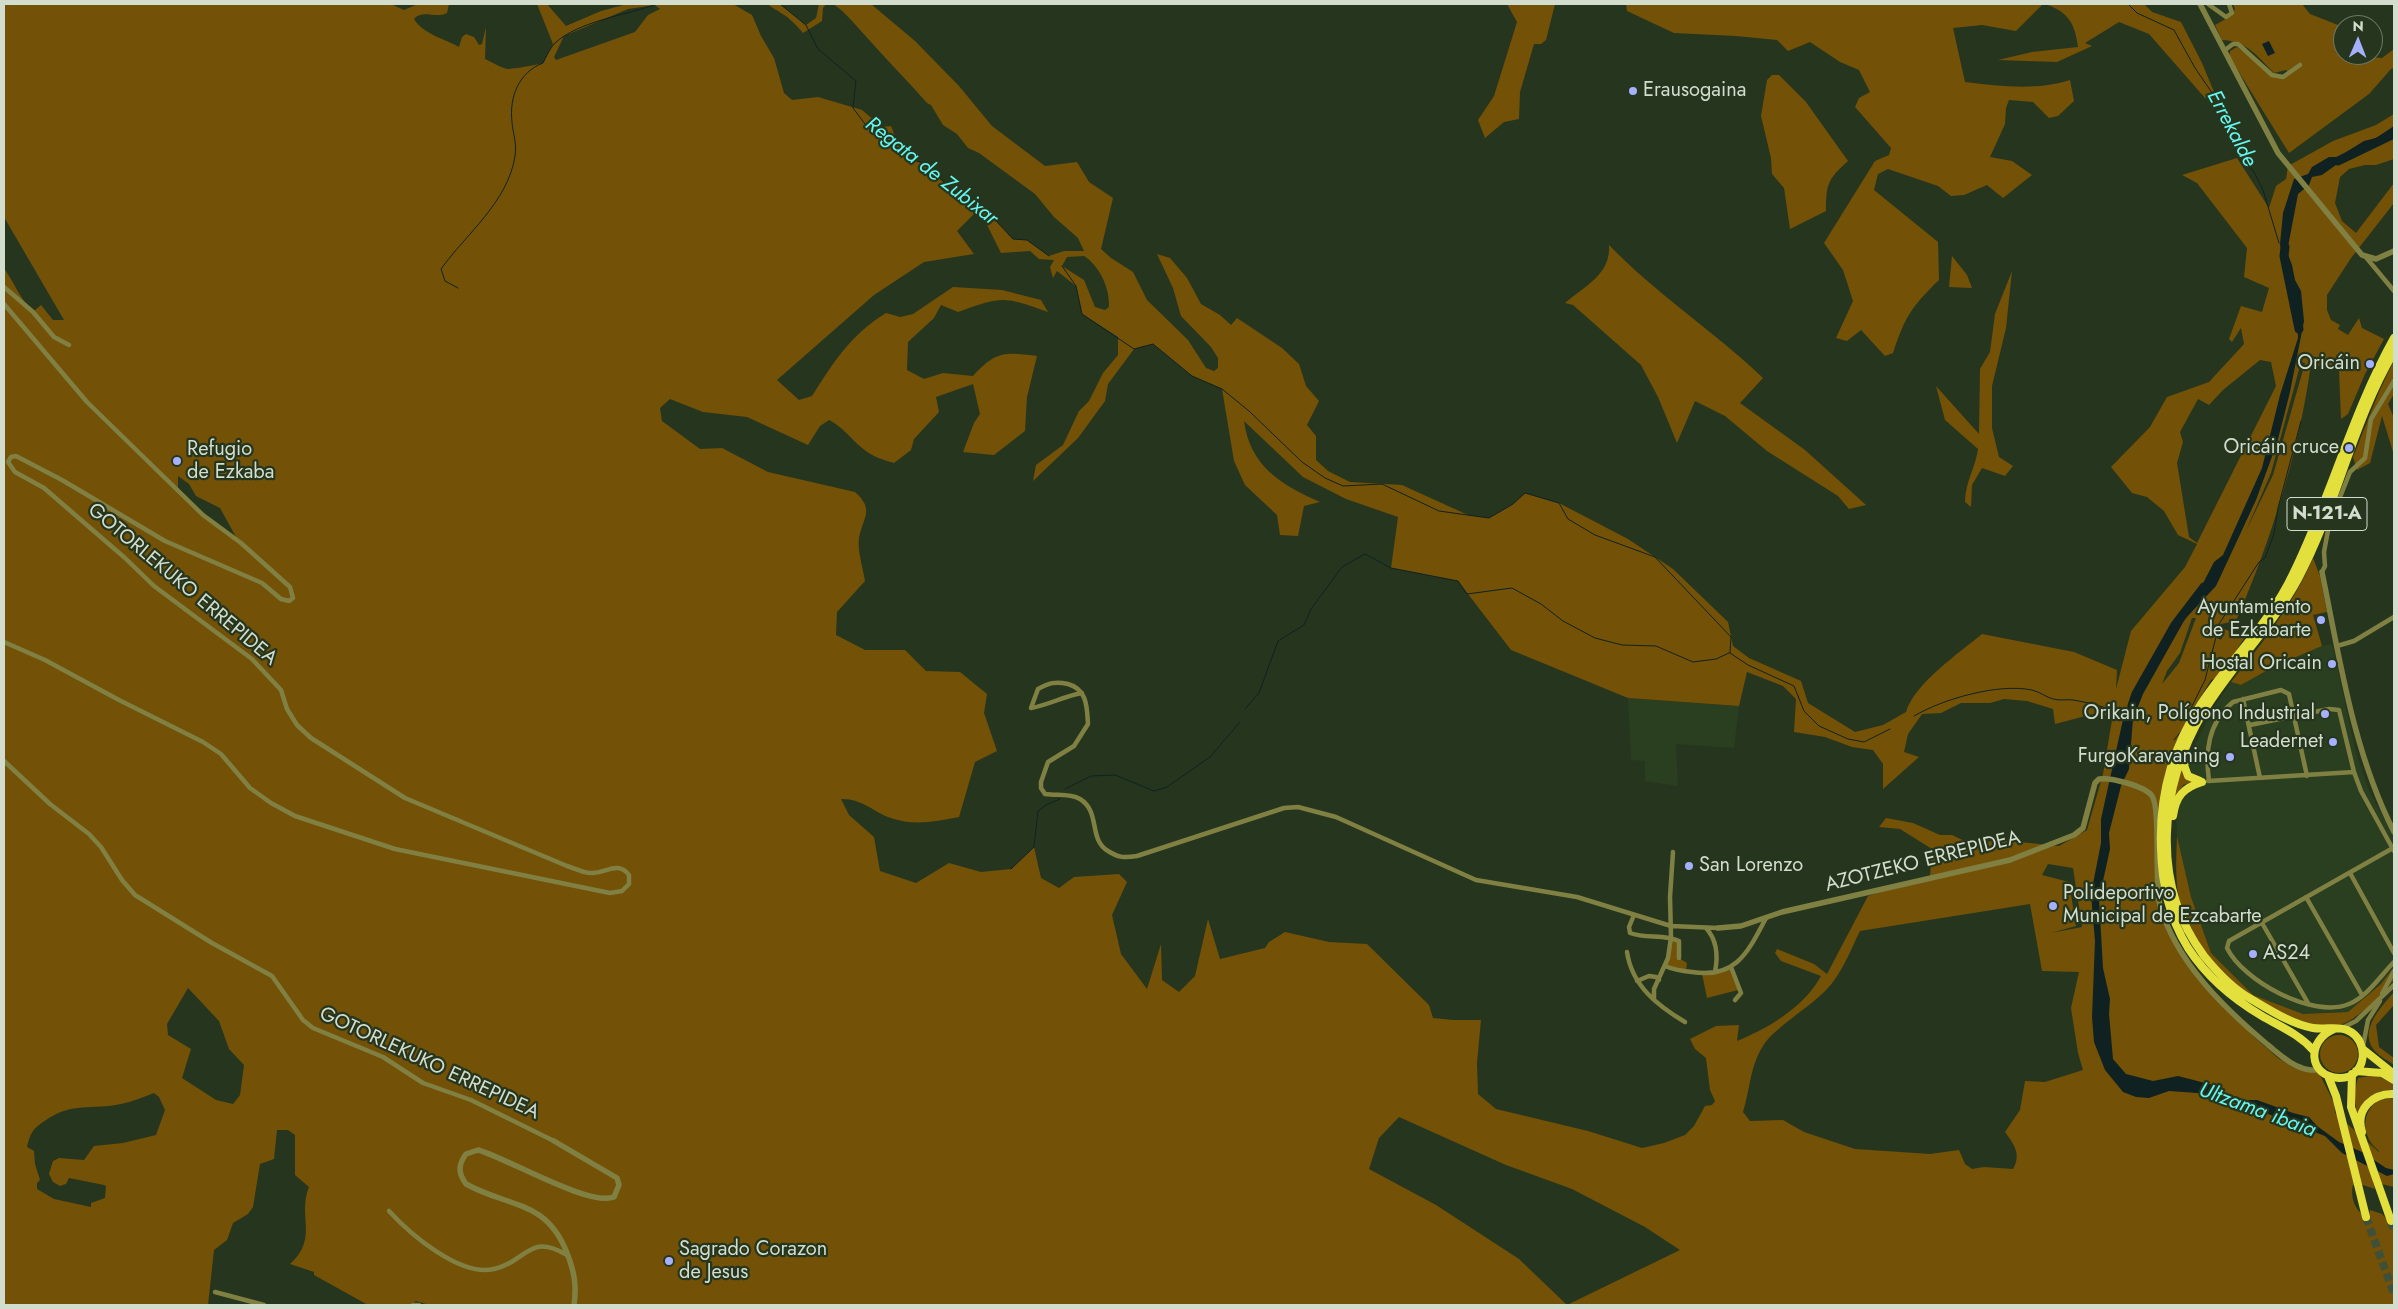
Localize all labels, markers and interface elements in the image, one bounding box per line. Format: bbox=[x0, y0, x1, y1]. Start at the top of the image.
north arrow bbox=[2333, 15, 2383, 65]
text: N bbox=[2353, 16, 2364, 36]
place label: Erausogaina bbox=[1643, 79, 1746, 103]
marker: Erausogaina bbox=[1627, 85, 1639, 97]
water label: Errekalde bbox=[2200, 87, 2262, 171]
water label: Regata de Zubixar bbox=[860, 112, 1002, 232]
place label: Oricáin bbox=[2297, 352, 2360, 376]
marker: Oricáin bbox=[2364, 358, 2376, 370]
place label: Oricáin cruce bbox=[2223, 436, 2339, 460]
place label: Refugio de Ezkaba bbox=[187, 438, 274, 485]
marker: Oricáin cruce bbox=[2343, 442, 2355, 454]
marker: Refugio de Ezkaba bbox=[171, 455, 183, 467]
road number: N-121-A bbox=[2287, 498, 2367, 530]
street label: GOTORLEKUKO ERREPIDEA bbox=[82, 499, 282, 671]
place label: Ayuntamiento de Ezkabarte bbox=[2197, 596, 2311, 643]
marker: Ayuntamiento de Ezkabarte bbox=[2315, 614, 2327, 626]
place label: Hostal Oricain bbox=[2201, 652, 2322, 676]
marker: Hostal Oricain bbox=[2326, 658, 2338, 670]
place label: Orikain, Polígono Industrial bbox=[2084, 702, 2315, 726]
marker: Orikain, Polígono Industrial bbox=[2319, 708, 2331, 720]
place label: Leadernet bbox=[2240, 730, 2323, 754]
marker: Leadernet bbox=[2327, 736, 2339, 748]
place label: FurgoKaravaning bbox=[2078, 745, 2220, 769]
marker: FurgoKaravaning bbox=[2224, 751, 2236, 763]
street label: AZOTZEKO ERREPIDEA bbox=[1823, 826, 2023, 898]
place label: San Lorenzo bbox=[1699, 854, 1803, 878]
marker: San Lorenzo bbox=[1683, 860, 1695, 872]
place label: Polideportivo Municipal de Ezcabarte bbox=[2063, 882, 2262, 929]
marker: Polideportivo Municipal de Ezcabarte bbox=[2047, 900, 2059, 912]
place label: AS24 bbox=[2263, 942, 2310, 966]
marker: AS24 bbox=[2247, 948, 2259, 960]
street label: GOTORLEKUKO ERREPIDEA bbox=[315, 1002, 543, 1126]
water label: Ultzama ibaia bbox=[2195, 1078, 2319, 1144]
place label: Sagrado Corazon de Jesus bbox=[679, 1238, 827, 1285]
marker: Sagrado Corazon de Jesus bbox=[663, 1255, 675, 1267]

